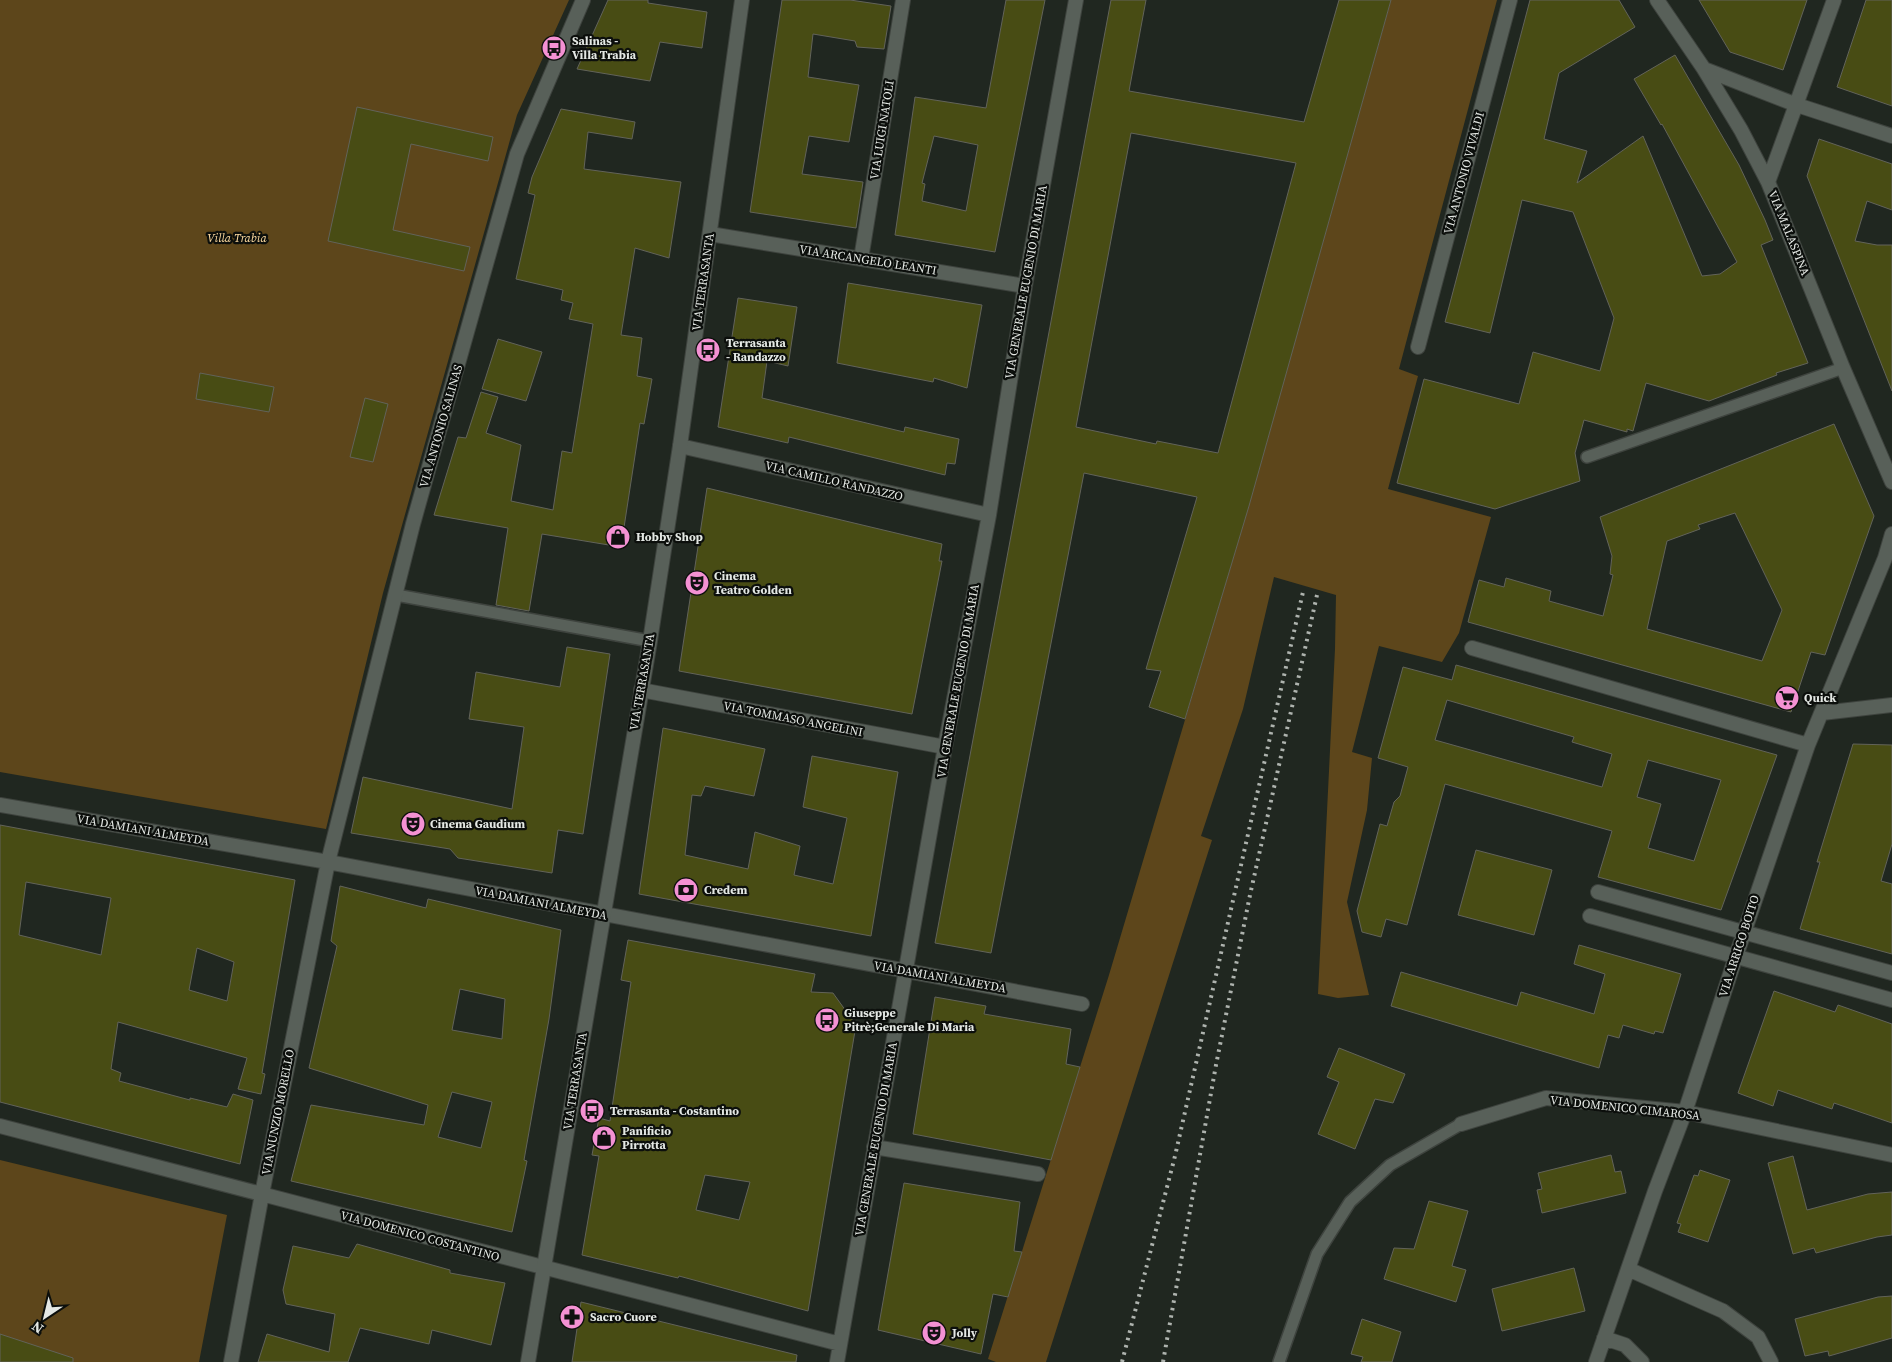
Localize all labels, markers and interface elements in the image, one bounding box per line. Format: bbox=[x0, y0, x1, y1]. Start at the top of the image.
place label: Salinas - Villa Trabia bbox=[572, 33, 637, 63]
bus stop icon: Salinas - Villa Trabia bbox=[541, 35, 567, 61]
street label: VIA LUIGI NATOLI bbox=[866, 79, 898, 181]
street label: VIA ANTONIO VIVALDI bbox=[1440, 110, 1488, 236]
street label: VIA GENERALE EUGENIO DI MARIA bbox=[1001, 184, 1051, 380]
street label: VIA MALASPINA bbox=[1765, 188, 1813, 278]
park label: Villa Trabia bbox=[207, 230, 267, 246]
street label: VIA TERRASANTA bbox=[688, 232, 718, 332]
street label: VIA ARCANGELO LEANTI bbox=[798, 241, 938, 279]
place label: Terrasanta - Randazzo bbox=[726, 335, 787, 365]
bus stop icon: Terrasanta - Randazzo bbox=[695, 337, 721, 363]
street label: VIA ANTONIO SALINAS bbox=[416, 363, 466, 489]
street label: VIA CAMILLO RANDAZZO bbox=[764, 457, 904, 505]
shop icon: Hobby Shop bbox=[605, 524, 631, 550]
place label: Hobby Shop bbox=[636, 529, 703, 545]
place label: Cinema Teatro Golden bbox=[714, 568, 792, 598]
theatre icon: Cinema Teatro Golden bbox=[684, 570, 710, 596]
street label: VIA GENERALE EUGENIO DI MARIA bbox=[933, 583, 983, 779]
street label: VIA TERRASANTA bbox=[626, 632, 658, 732]
supermarket icon: Quick bbox=[1774, 685, 1800, 711]
place label: Quick bbox=[1804, 690, 1837, 706]
street label: VIA TOMMASO ANGELINI bbox=[722, 698, 864, 740]
street label: VIA DAMIANI ALMEYDA bbox=[76, 810, 210, 850]
theatre icon: Cinema Gaudium bbox=[400, 811, 426, 837]
place label: Cinema Gaudium bbox=[430, 816, 525, 832]
bank icon: Credem bbox=[673, 877, 699, 903]
street label: VIA DAMIANI ALMEYDA bbox=[474, 882, 608, 924]
place label: Credem bbox=[704, 882, 747, 898]
street label: VIA ARRIGO BOITO bbox=[1715, 893, 1763, 999]
street label: VIA DAMIANI ALMEYDA bbox=[873, 957, 1007, 997]
place label: Giuseppe Pitrè;Generale Di Maria bbox=[844, 1005, 975, 1035]
bus stop icon: Giuseppe Pitrè;Generale Di Maria bbox=[814, 1007, 840, 1033]
street label: VIA TERRASANTA bbox=[559, 1031, 591, 1131]
street label: VIA GENERALE EUGENIO DI MARIA bbox=[851, 1041, 901, 1237]
street label: VIA NUNZIO MORELLO bbox=[258, 1048, 298, 1176]
street label: VIA DOMENICO CIMAROSA bbox=[1549, 1092, 1701, 1124]
bus stop icon: Terrasanta - Costantino bbox=[579, 1098, 605, 1124]
place label: Terrasanta - Costantino bbox=[610, 1103, 739, 1119]
place label: Panificio Pirrotta bbox=[622, 1123, 671, 1153]
shop icon: Panificio Pirrotta bbox=[591, 1125, 617, 1151]
street label: VIA DOMENICO COSTANTINO bbox=[339, 1207, 501, 1265]
north arrow bbox=[20, 1292, 70, 1342]
pharmacy icon: Sacro Cuore bbox=[559, 1304, 585, 1330]
place label: Sacro Cuore bbox=[590, 1309, 657, 1325]
text: N bbox=[28, 1317, 47, 1339]
theatre icon: Jolly bbox=[921, 1320, 947, 1346]
place label: Jolly bbox=[951, 1325, 978, 1341]

